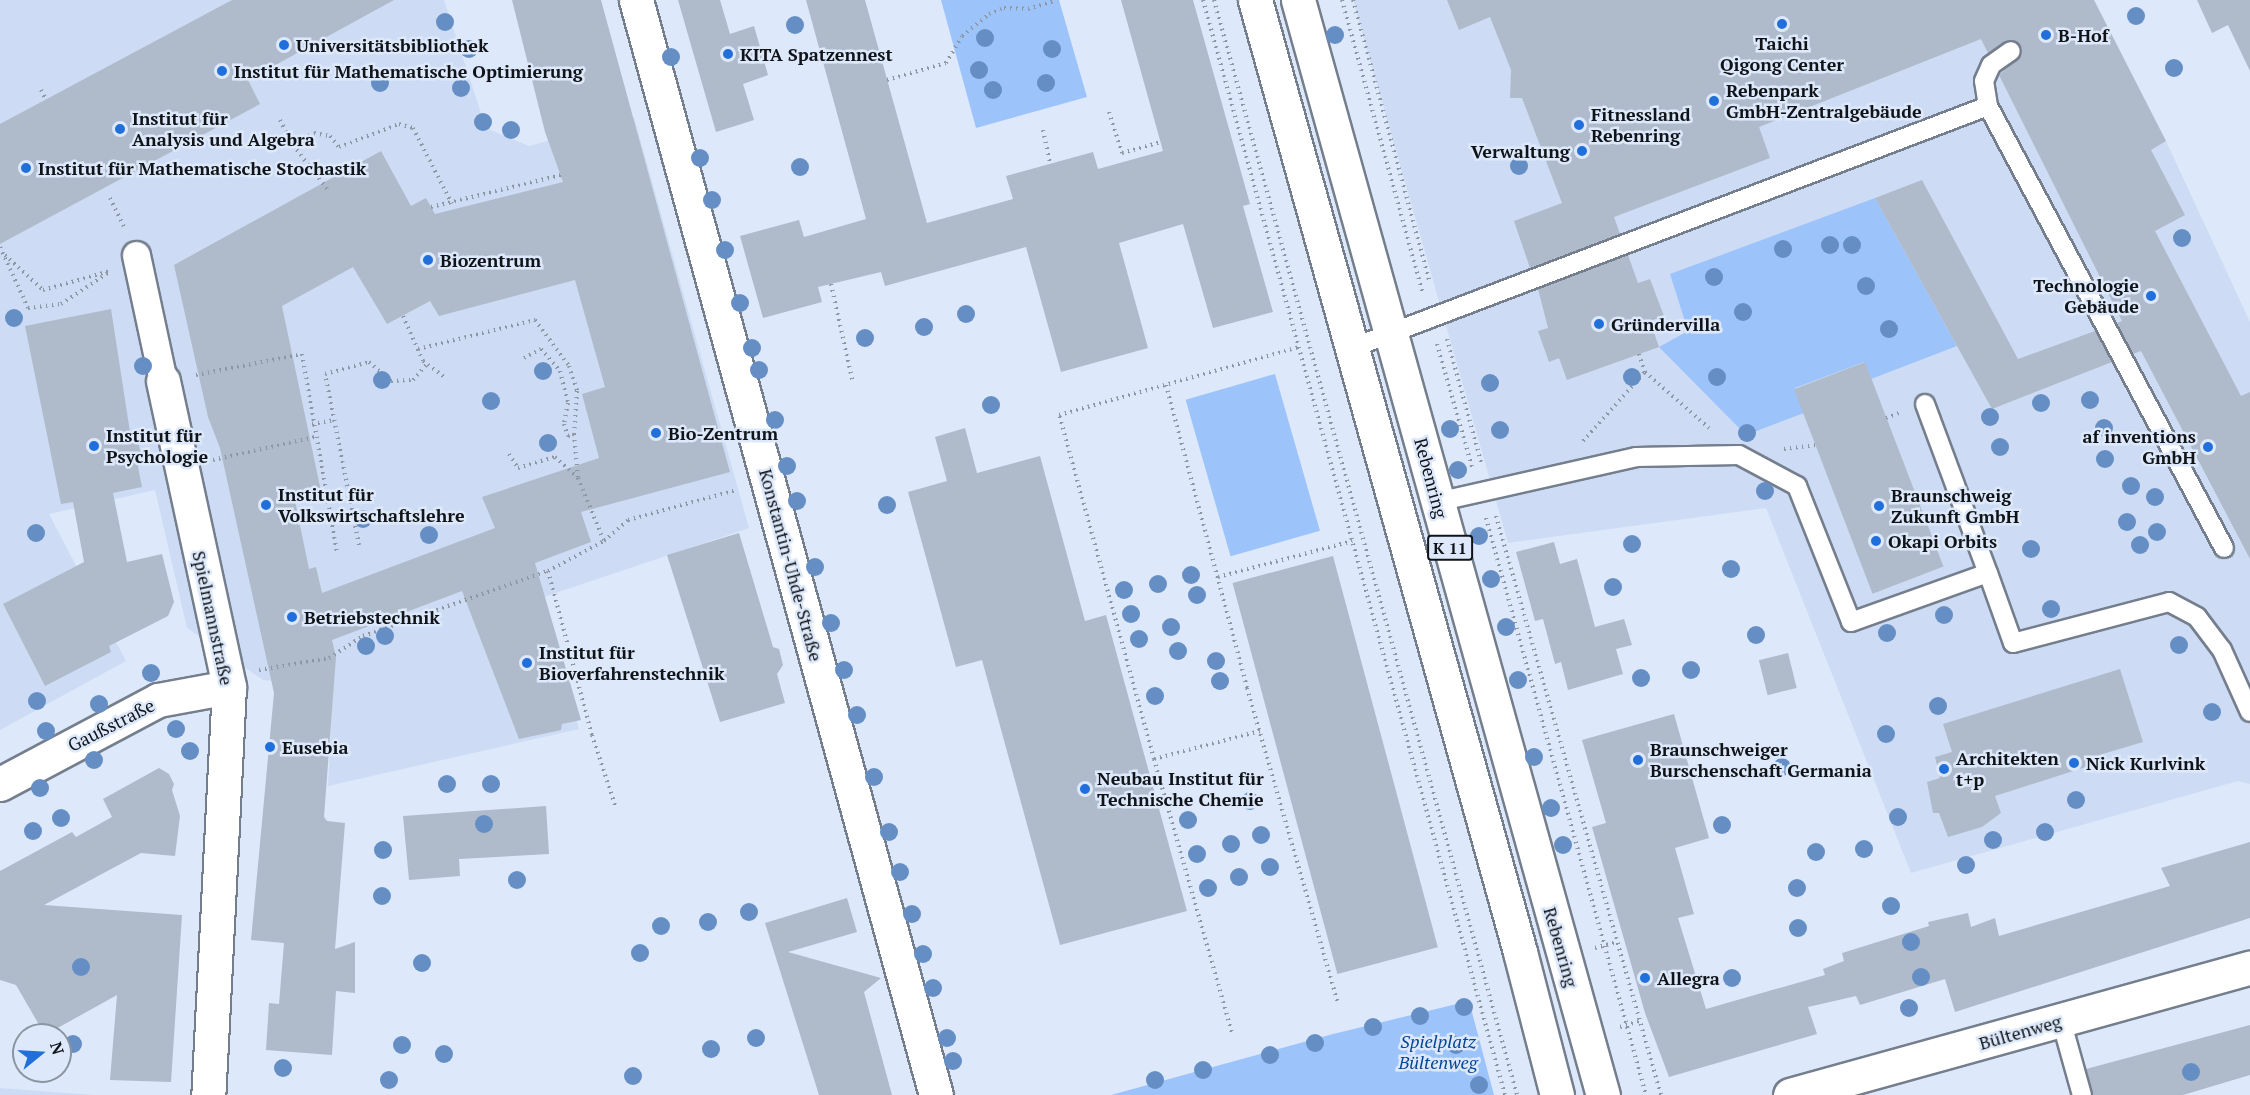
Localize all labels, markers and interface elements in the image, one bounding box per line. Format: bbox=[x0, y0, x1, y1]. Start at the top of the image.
marker: Taichi Qigong Center bbox=[1775, 17, 1789, 31]
place label: B-Hof bbox=[2058, 24, 2108, 46]
marker: B-Hof bbox=[2039, 28, 2053, 42]
place label: Taichi Qigong Center bbox=[1720, 33, 1844, 76]
place label: Universitätsbibliothek bbox=[296, 34, 488, 56]
marker: Universitätsbibliothek bbox=[277, 38, 291, 52]
place label: KITA Spatzennest bbox=[740, 43, 893, 65]
marker: KITA Spatzennest bbox=[721, 47, 735, 61]
place label: Institut für Mathematische Optimierung bbox=[234, 60, 583, 82]
marker: Institut für Mathematische Optimierung bbox=[215, 64, 229, 78]
place label: Rebenpark GmbH-Zentralgebäude bbox=[1726, 80, 1922, 122]
marker: Rebenpark GmbH-Zentralgebäude bbox=[1707, 94, 1721, 108]
place label: Fitnessland Rebenring bbox=[1591, 104, 1690, 146]
place label: Institut für Analysis und Algebra bbox=[132, 108, 315, 150]
marker: Fitnessland Rebenring bbox=[1572, 118, 1586, 132]
marker: Institut für Analysis und Algebra bbox=[113, 122, 127, 136]
place label: Verwaltung bbox=[1471, 140, 1570, 162]
marker: Verwaltung bbox=[1575, 144, 1589, 158]
place label: Institut für Mathematische Stochastik bbox=[38, 157, 366, 179]
marker: Institut für Mathematische Stochastik bbox=[19, 161, 33, 175]
place label: Biozentrum bbox=[440, 249, 541, 271]
marker: Biozentrum bbox=[421, 253, 435, 267]
place label: Technologie Gebäude bbox=[2033, 275, 2139, 318]
marker: Technologie Gebäude bbox=[2144, 289, 2158, 303]
place label: Gründervilla bbox=[1611, 313, 1720, 335]
marker: Gründervilla bbox=[1592, 317, 1606, 331]
place label: Bio-Zentrum bbox=[668, 422, 778, 444]
place label: Institut für Psychologie bbox=[106, 425, 208, 468]
marker: Bio-Zentrum bbox=[649, 426, 663, 440]
place label: af inventions GmbH bbox=[2083, 426, 2196, 468]
street label: Rebenring bbox=[1410, 435, 1452, 521]
marker: Institut für Psychologie bbox=[87, 439, 101, 453]
marker: af inventions GmbH bbox=[2201, 440, 2215, 454]
street label: Konstantin-Uhde-Straße bbox=[755, 466, 827, 664]
place label: Institut für Volkswirtschaftslehre bbox=[278, 484, 465, 526]
place label: Braunschweig Zukunft GmbH bbox=[1891, 485, 2019, 528]
marker: Institut für Volkswirtschaftslehre bbox=[259, 498, 273, 512]
marker: Braunschweig Zukunft GmbH bbox=[1872, 499, 1886, 513]
place label: Okapi Orbits bbox=[1888, 530, 1997, 552]
marker: Okapi Orbits bbox=[1869, 534, 1883, 548]
road number: K 11 bbox=[1426, 535, 1474, 561]
street label: Spielmannstraße bbox=[188, 549, 238, 687]
place label: Betriebstechnik bbox=[304, 606, 440, 628]
marker: Betriebstechnik bbox=[285, 610, 299, 624]
place label: Institut für Bioverfahrenstechnik bbox=[539, 642, 724, 684]
marker: Institut für Bioverfahrenstechnik bbox=[520, 656, 534, 670]
street label: Gaußstraße bbox=[64, 694, 158, 756]
place label: Eusebia bbox=[282, 736, 348, 758]
place label: Braunschweiger Burschenschaft Germania bbox=[1650, 739, 1872, 782]
marker: Eusebia bbox=[263, 740, 277, 754]
place label: Architekten t+p bbox=[1956, 748, 2059, 790]
place label: Nick Kurlvink bbox=[2086, 752, 2205, 774]
marker: Braunschweiger Burschenschaft Germania bbox=[1631, 753, 1645, 767]
marker: Nick Kurlvink bbox=[2067, 756, 2081, 770]
marker: Architekten t+p bbox=[1937, 762, 1951, 776]
place label: Neubau Institut für Technische Chemie bbox=[1097, 768, 1264, 810]
marker: Neubau Institut für Technische Chemie bbox=[1078, 782, 1092, 796]
street label: Rebenring bbox=[1539, 905, 1583, 989]
place label: Allegra bbox=[1657, 967, 1720, 989]
marker: Allegra bbox=[1638, 971, 1652, 985]
street label: Bültenweg bbox=[1976, 1010, 2064, 1054]
north arrow bbox=[12, 1023, 72, 1083]
park label: Spielplatz Bültenweg bbox=[1398, 1031, 1478, 1074]
text: N bbox=[45, 1039, 70, 1057]

